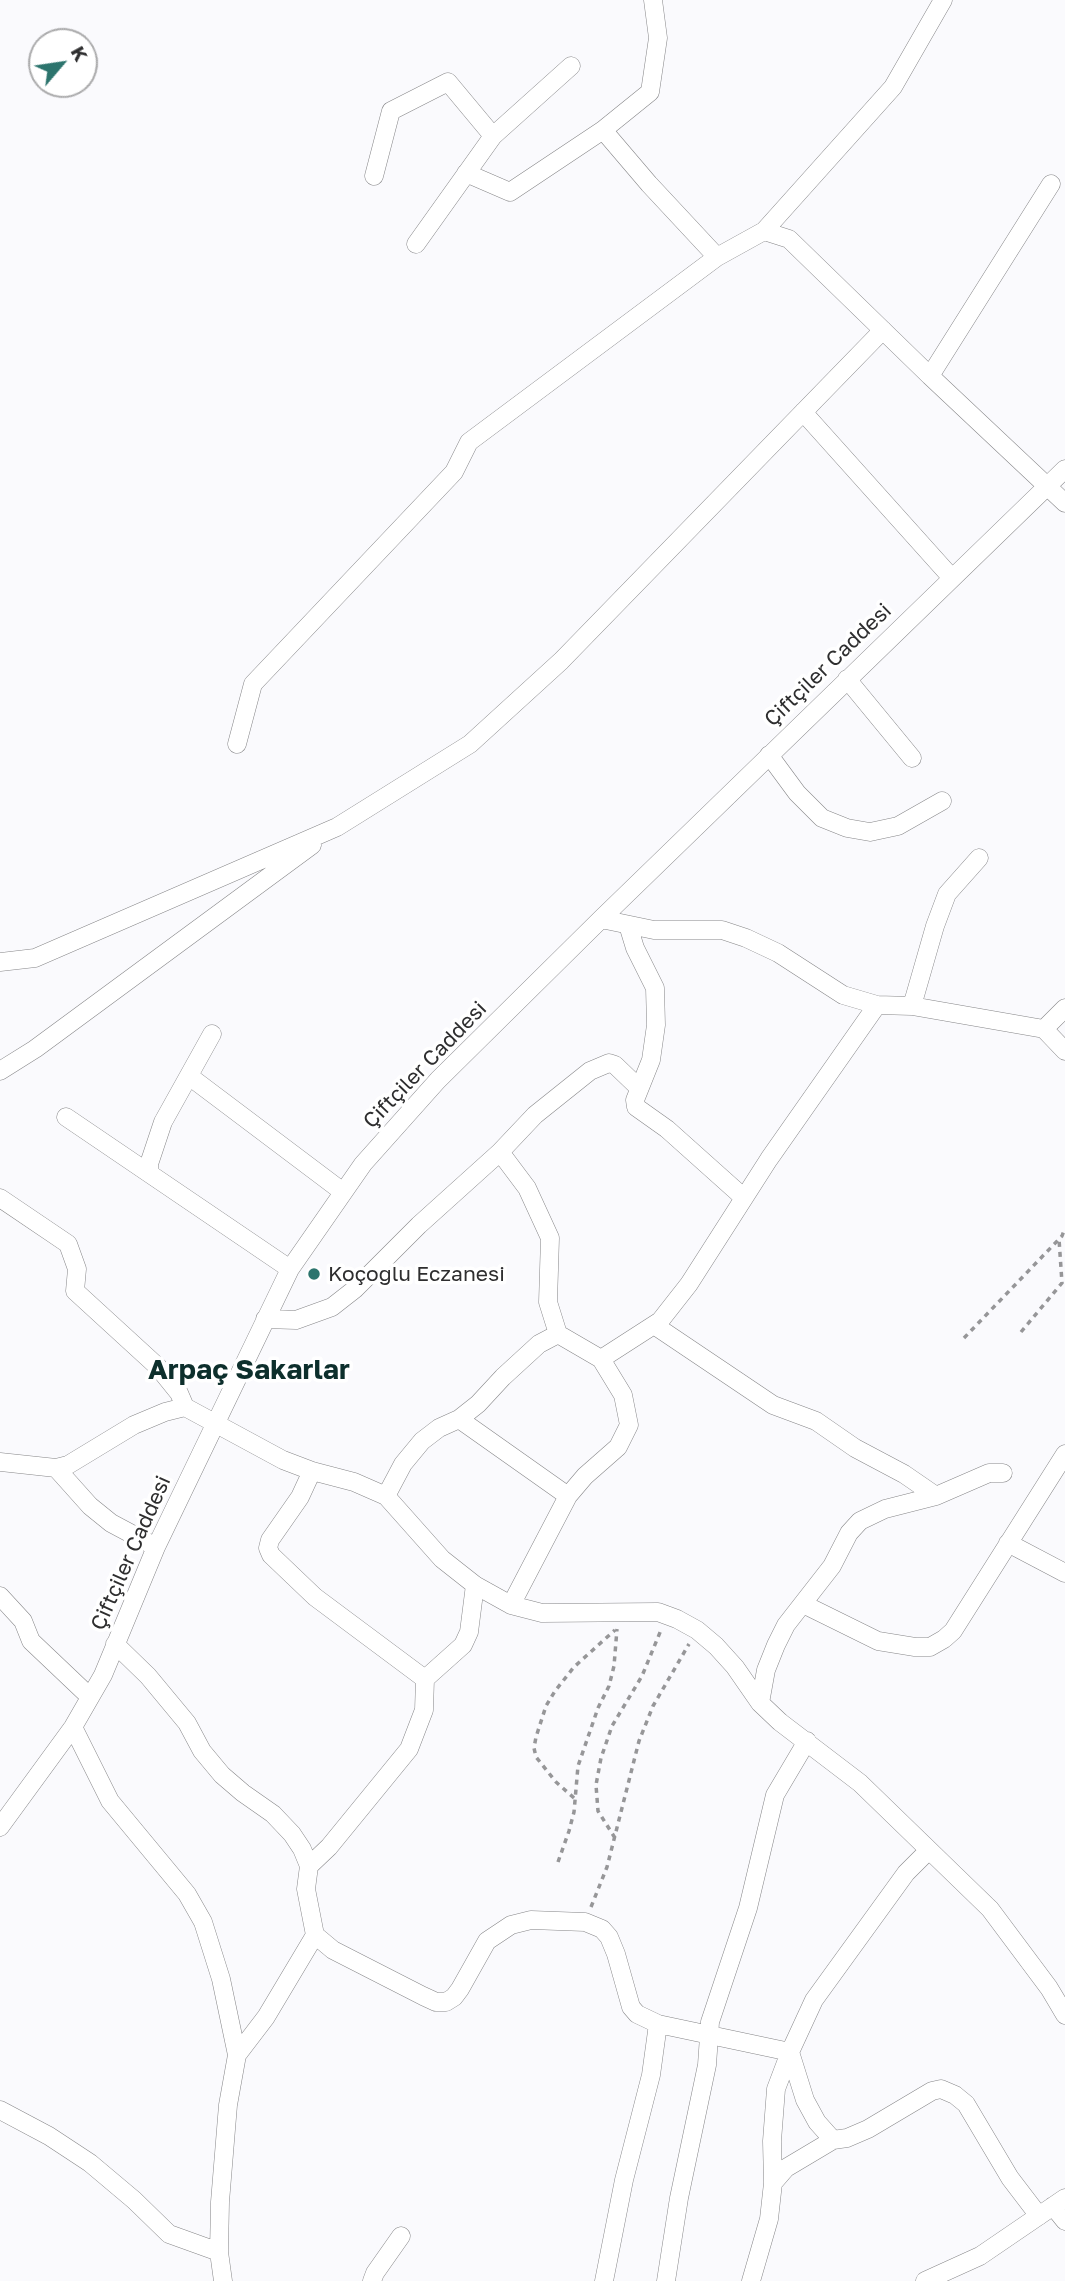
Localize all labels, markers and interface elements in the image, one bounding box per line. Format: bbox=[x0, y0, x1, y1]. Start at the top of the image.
north arrow bbox=[28, 28, 98, 98]
text: K bbox=[67, 42, 93, 65]
street label: Çiftçiler Caddesi bbox=[759, 598, 897, 732]
street label: Çiftçiler Caddesi bbox=[358, 996, 492, 1134]
place label: Koçoğlu Eczanesi bbox=[328, 1261, 505, 1287]
marker: Koçoğlu Eczanesi bbox=[306, 1266, 322, 1282]
district label: Arpaç Sakarlar bbox=[148, 1353, 350, 1387]
street label: Çiftçiler Caddesi bbox=[86, 1472, 176, 1634]

